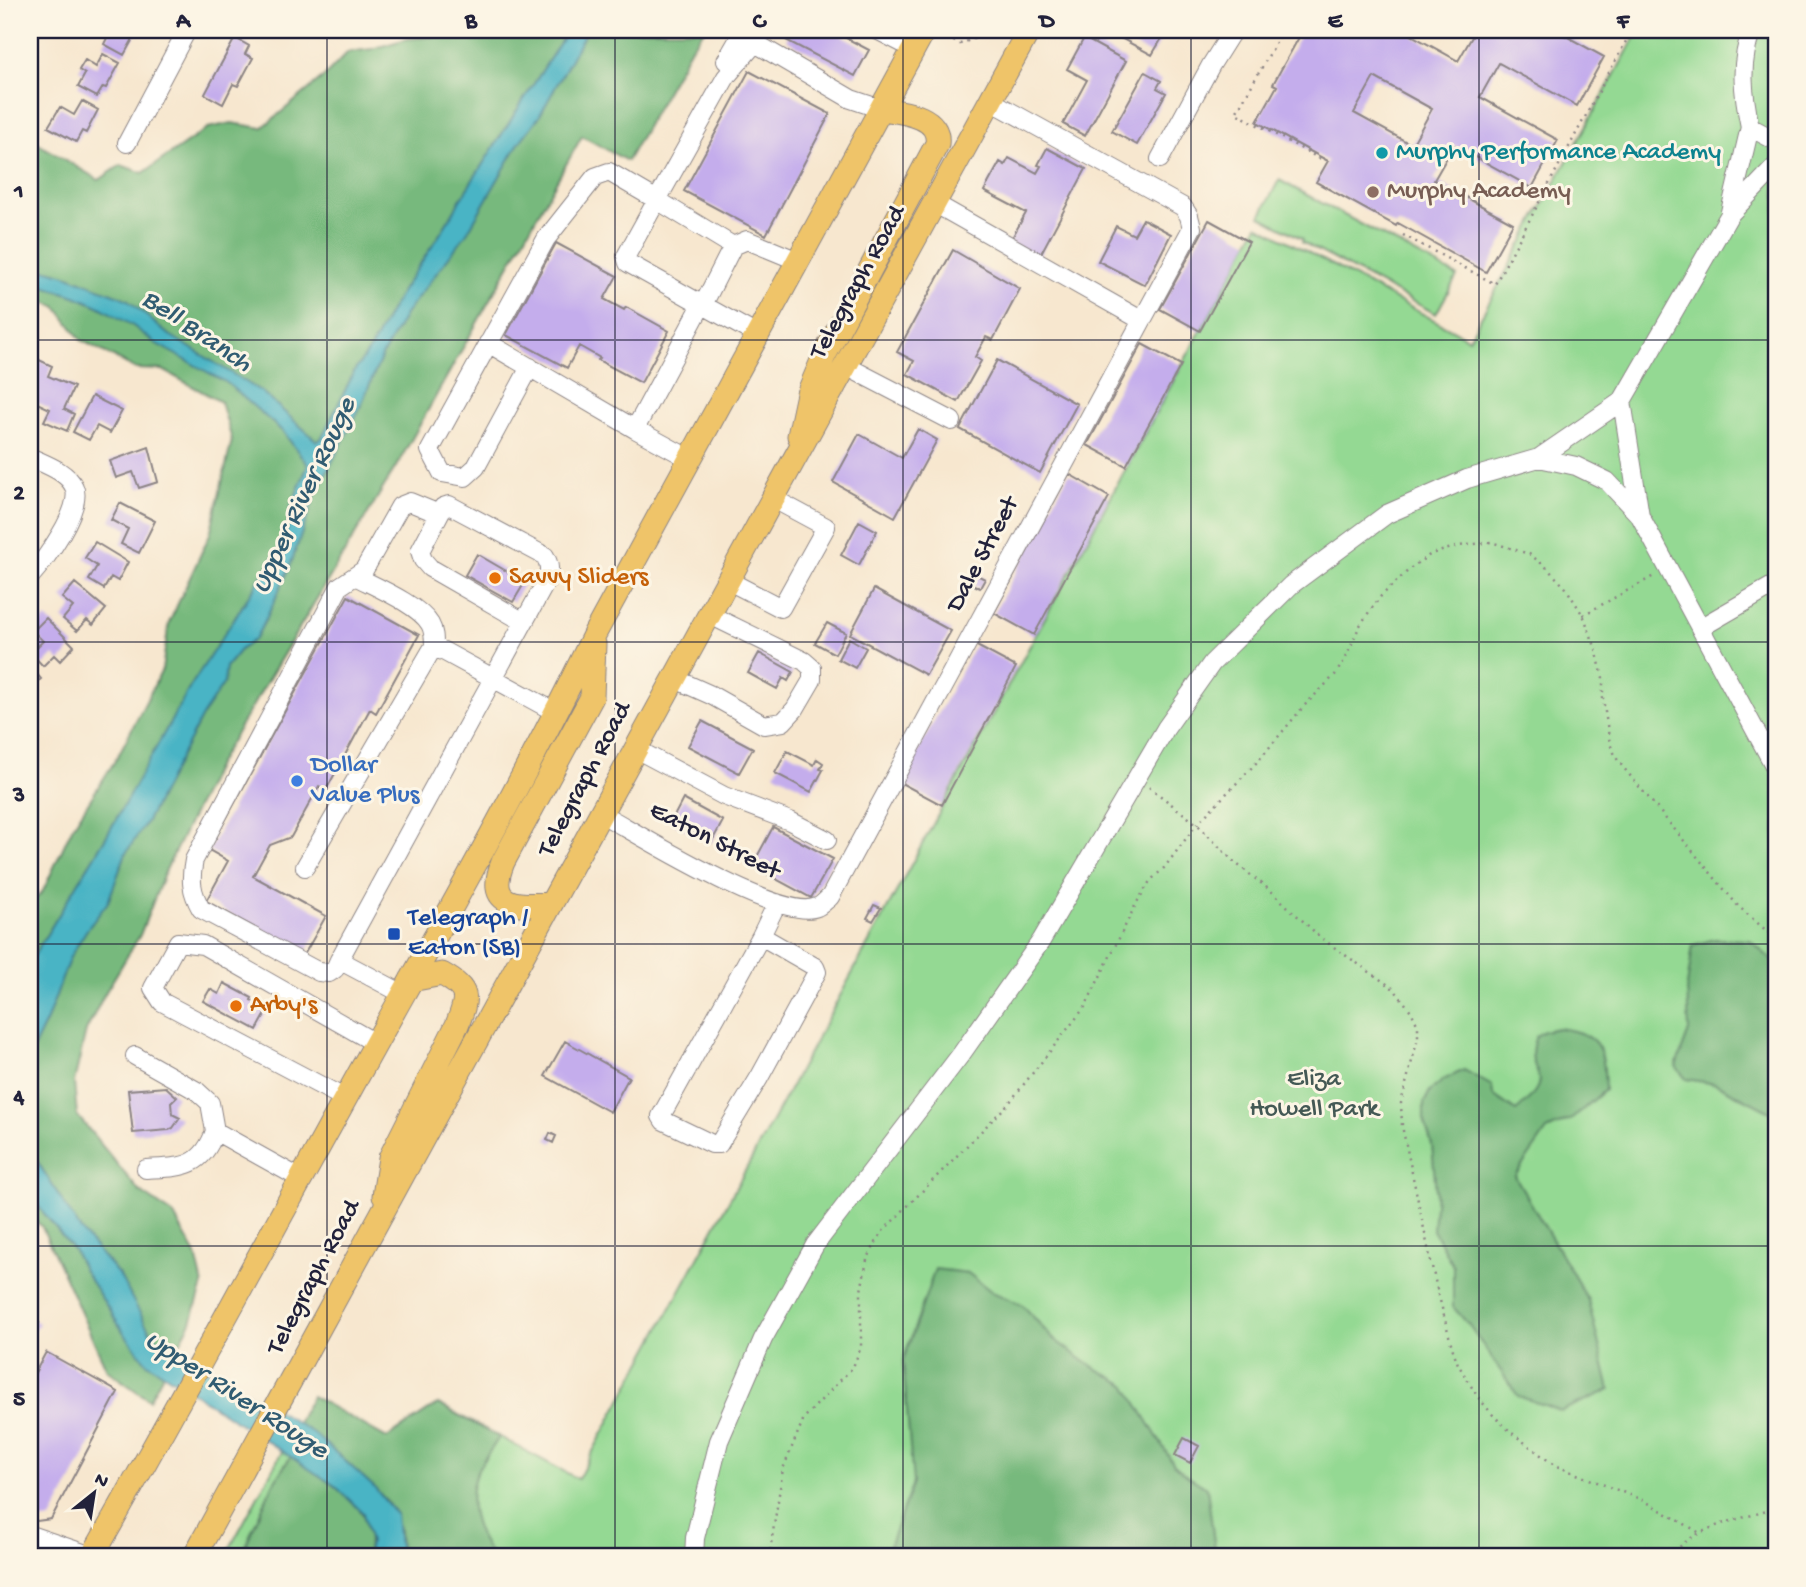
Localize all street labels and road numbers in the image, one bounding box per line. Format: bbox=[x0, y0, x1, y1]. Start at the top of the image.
street label: Telegraph Road bbox=[803, 199, 915, 367]
street label: Dale Street bbox=[940, 490, 1028, 620]
street label: Telegraph Road bbox=[531, 696, 641, 864]
street label: Eaton Street bbox=[643, 796, 787, 889]
street label: Telegraph Road bbox=[260, 1194, 370, 1362]

